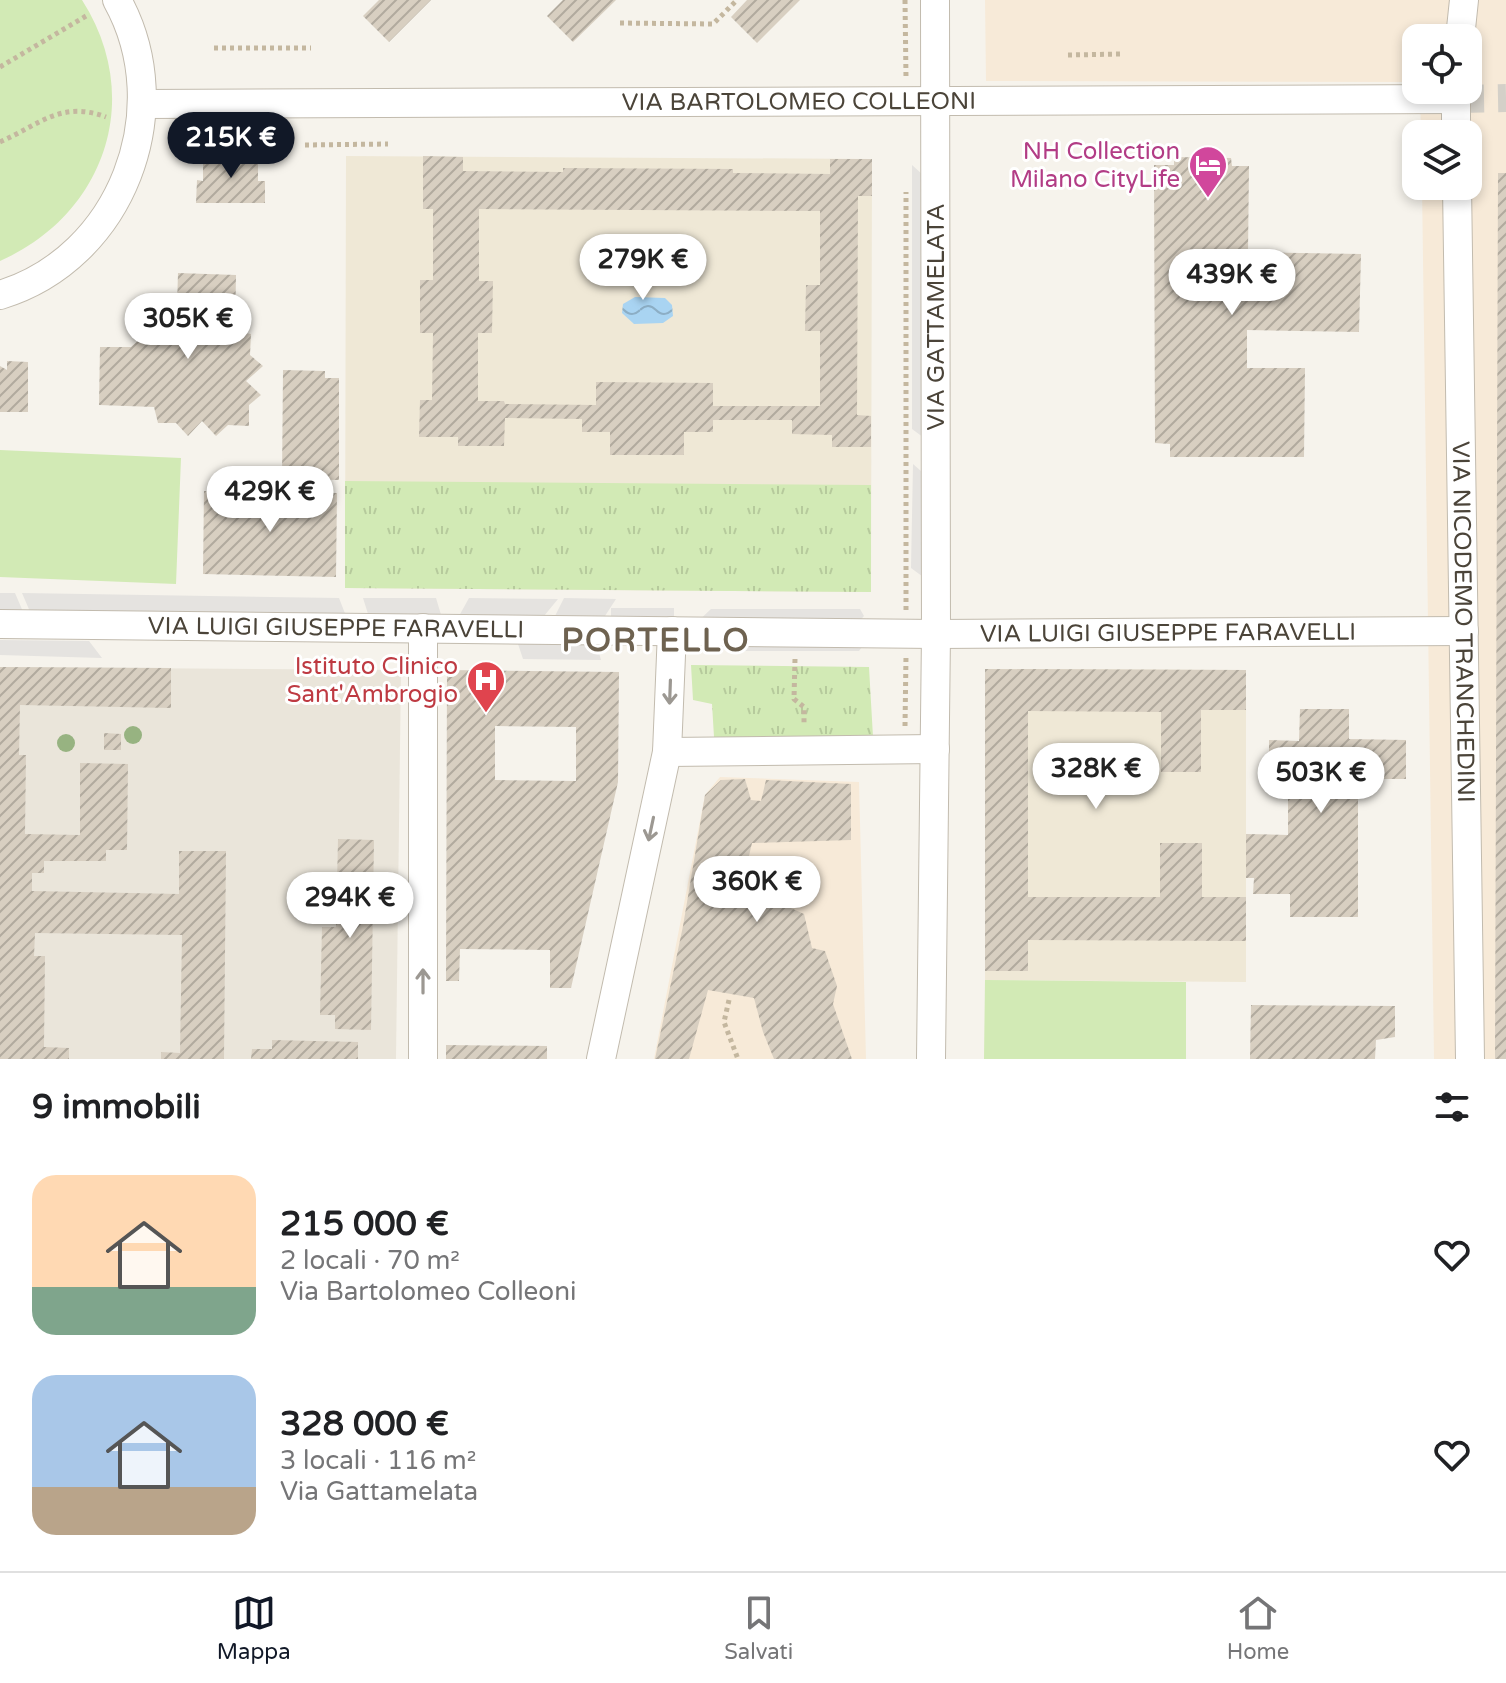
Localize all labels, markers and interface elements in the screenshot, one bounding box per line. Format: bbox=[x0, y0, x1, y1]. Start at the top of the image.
map controls bbox=[1402, 24, 1482, 200]
button: locate bbox=[1402, 24, 1482, 104]
street label: VIA BARTOLOMEO COLLEONI bbox=[622, 87, 976, 117]
pin: 215K € bbox=[166, 112, 296, 180]
button: layers bbox=[1402, 120, 1482, 200]
text: 215K € bbox=[186, 122, 276, 153]
place label: NH Collection Milano CityLife bbox=[1010, 137, 1180, 194]
hotel icon: NH Collection Milano CityLife bbox=[1187, 144, 1229, 199]
street label: VIA GATTAMELATA bbox=[922, 203, 951, 431]
pin: 279K € bbox=[578, 234, 708, 302]
text: 279K € bbox=[598, 244, 688, 275]
pin: 439K € bbox=[1167, 249, 1297, 317]
text: 439K € bbox=[1187, 259, 1277, 290]
pin: 305K € bbox=[123, 293, 253, 361]
text: 305K € bbox=[143, 303, 233, 334]
street label: VIA NICODEMO TRANCHEDINI bbox=[1446, 441, 1480, 803]
pin: 429K € bbox=[205, 466, 335, 534]
text: 429K € bbox=[225, 476, 315, 507]
street label: VIA LUIGI GIUSEPPE FARAVELLI bbox=[148, 612, 524, 645]
street label: VIA LUIGI GIUSEPPE FARAVELLI bbox=[980, 618, 1356, 649]
district label: PORTELLO bbox=[561, 622, 751, 660]
place label: Istituto Clinico Sant'Ambrogio bbox=[287, 652, 458, 709]
hospital icon: Istituto Clinico Sant'Ambrogio bbox=[465, 659, 507, 714]
one-way arrow bbox=[662, 678, 677, 705]
pin: 328K € bbox=[1031, 743, 1161, 811]
pin: 503K € bbox=[1256, 747, 1386, 815]
text: 328K € bbox=[1051, 753, 1141, 784]
text: 503K € bbox=[1276, 757, 1366, 788]
one-way arrow bbox=[643, 815, 658, 841]
pin: 360K € bbox=[692, 856, 822, 924]
text: 360K € bbox=[712, 866, 802, 897]
pin: 294K € bbox=[285, 872, 415, 940]
text: 294K € bbox=[305, 882, 395, 913]
one-way arrow bbox=[415, 968, 431, 995]
icon: filters bbox=[1430, 1085, 1474, 1129]
text: 9 immobili bbox=[32, 1087, 201, 1128]
text: 215 000 € bbox=[280, 1204, 449, 1245]
icon: home bbox=[96, 1207, 192, 1303]
icon: heart bbox=[1430, 1233, 1474, 1277]
text: 2 locali · 70 m² bbox=[280, 1245, 460, 1276]
text: Via Bartolomeo Colleoni bbox=[280, 1276, 576, 1307]
text: 328 000 € bbox=[280, 1404, 449, 1445]
icon: home bbox=[96, 1407, 192, 1503]
icon: heart bbox=[1430, 1433, 1474, 1477]
text: 3 locali · 116 m² bbox=[280, 1445, 476, 1476]
text: Via Gattamelata bbox=[280, 1476, 478, 1507]
tab: Mappa bbox=[217, 1591, 291, 1665]
tab: Salvati bbox=[724, 1591, 793, 1665]
tab: Home bbox=[1227, 1591, 1289, 1665]

